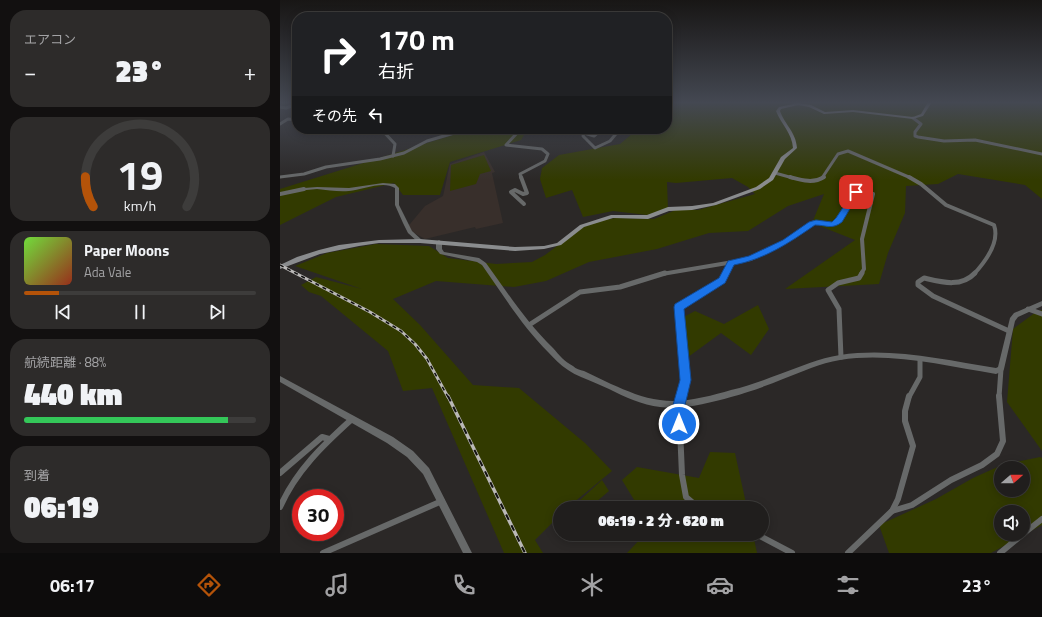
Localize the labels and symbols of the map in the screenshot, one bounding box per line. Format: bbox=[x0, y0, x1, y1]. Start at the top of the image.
pin bbox=[839, 175, 873, 209]
position arrow bbox=[658, 403, 700, 445]
north arrow bbox=[994, 461, 1030, 497]
speed limit sign: 30 bbox=[292, 489, 344, 541]

